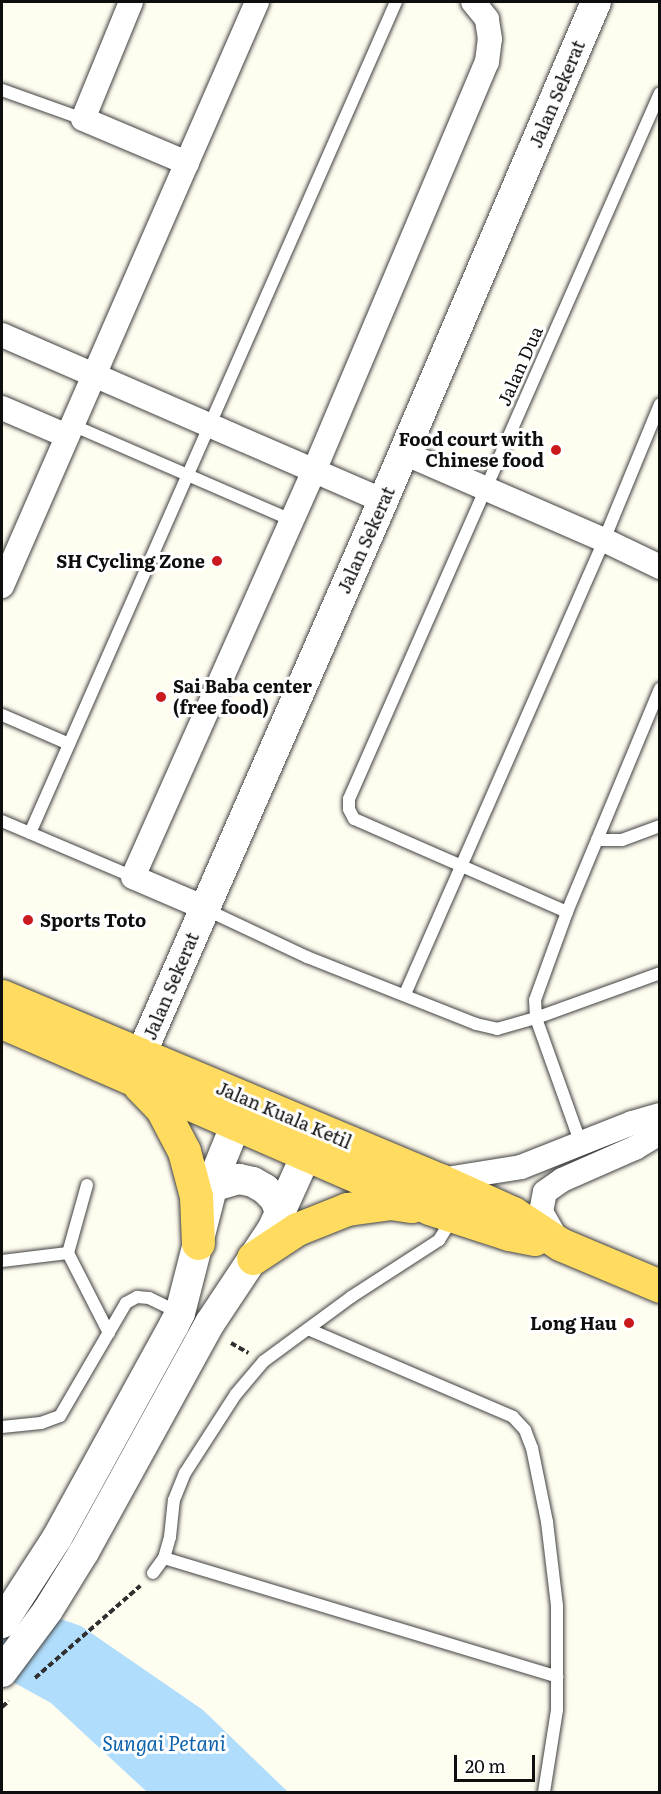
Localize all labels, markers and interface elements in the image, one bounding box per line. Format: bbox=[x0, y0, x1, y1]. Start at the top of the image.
street label: Jalan Sekerat bbox=[525, 37, 589, 151]
street label: Jalan Dua bbox=[493, 323, 547, 409]
place label: Food court with Chinese food bbox=[399, 429, 544, 472]
marker: Food court with Chinese food bbox=[549, 443, 563, 457]
street label: Jalan Sekerat bbox=[333, 483, 399, 597]
place label: SH Cycling Zone bbox=[56, 550, 205, 572]
marker: SH Cycling Zone bbox=[210, 554, 224, 568]
place label: Sai Baba center (free food) bbox=[173, 676, 312, 718]
marker: Sai Baba center (free food) bbox=[154, 690, 168, 704]
place label: Sports Toto bbox=[40, 909, 146, 931]
marker: Sports Toto bbox=[21, 913, 35, 927]
street label: Jalan Sekerat bbox=[139, 929, 203, 1043]
street label: Jalan Kuala Ketil bbox=[213, 1077, 355, 1153]
place label: Long Hau bbox=[530, 1312, 617, 1334]
marker: Long Hau bbox=[622, 1316, 636, 1330]
water label: Sungai Petani bbox=[102, 1730, 226, 1754]
scale bar bbox=[457, 1743, 538, 1781]
text: 20 m bbox=[465, 1752, 506, 1779]

